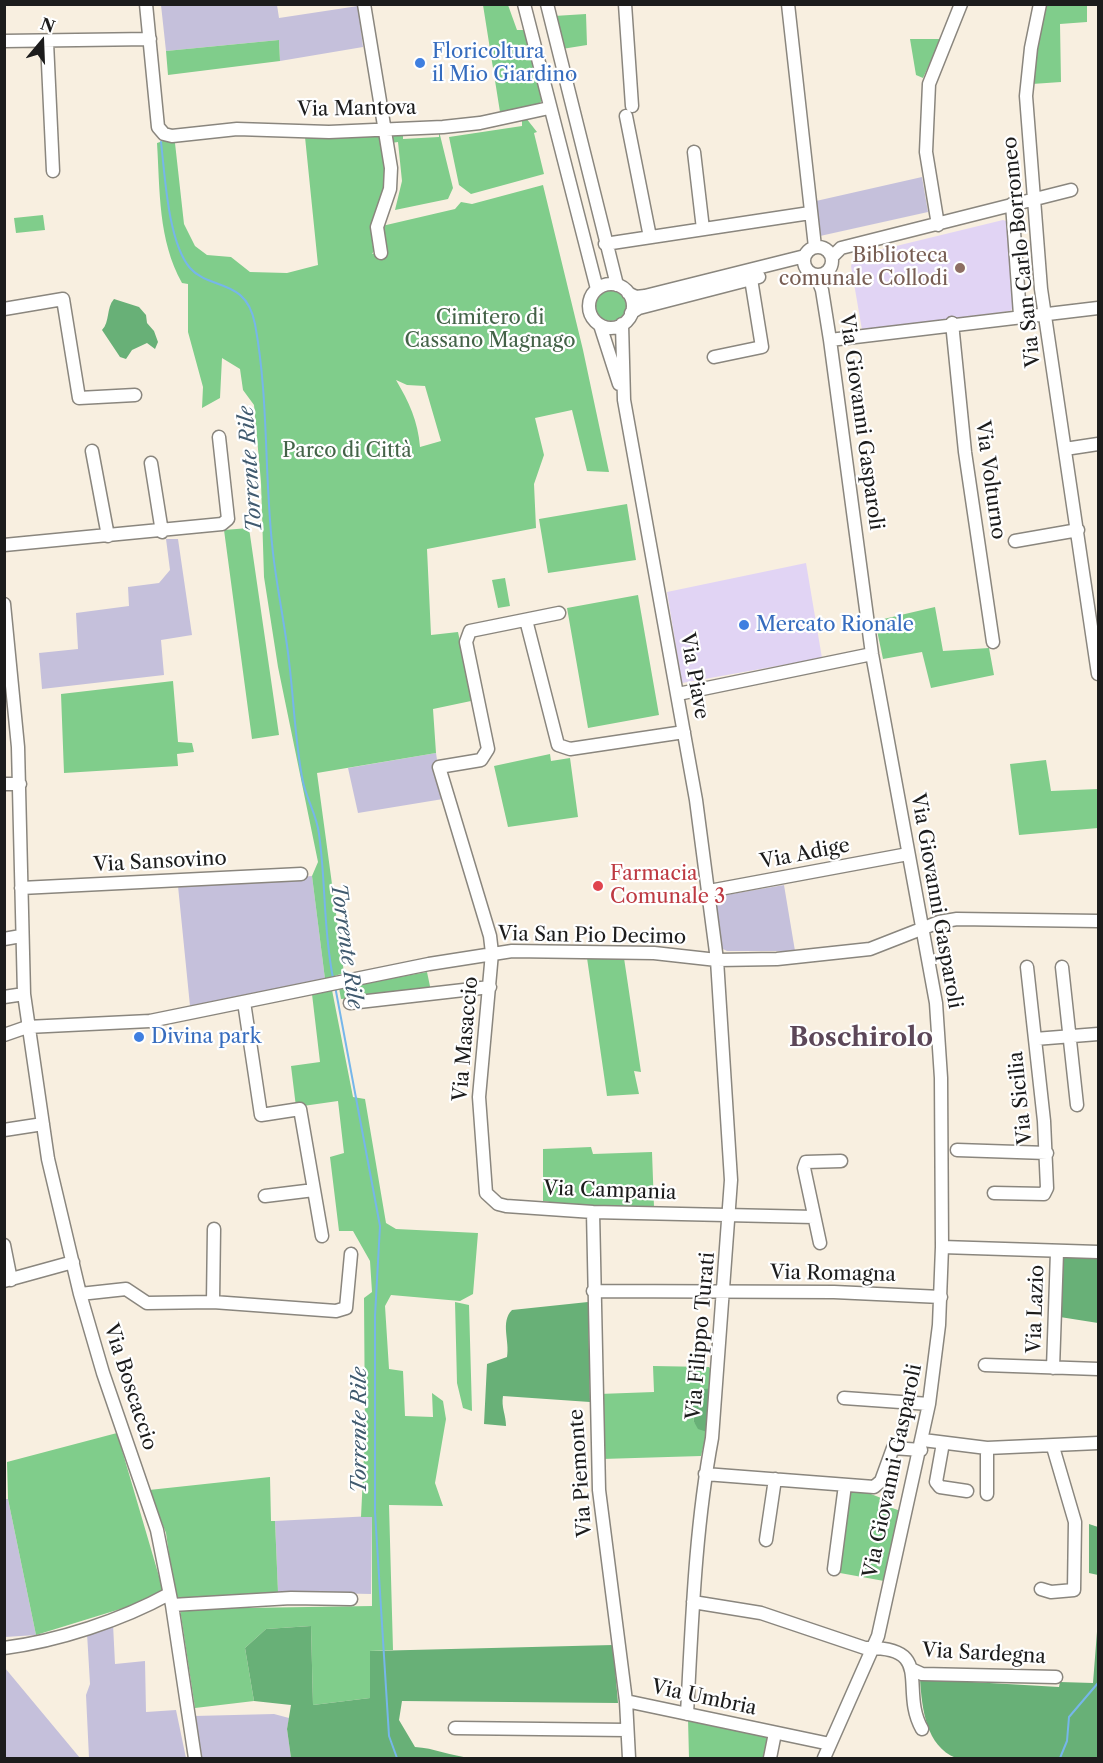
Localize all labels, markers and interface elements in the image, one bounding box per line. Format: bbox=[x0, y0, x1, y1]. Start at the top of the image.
north arrow bbox=[12, 12, 72, 72]
text: N bbox=[38, 13, 58, 37]
place label: Floricoltura il Mio Giardino bbox=[432, 40, 577, 87]
marker: Floricoltura il Mio Giardino bbox=[413, 56, 427, 70]
street label: Via Mantova bbox=[297, 96, 417, 122]
street label: Via San Carlo Borromeo bbox=[998, 136, 1046, 368]
place label: Biblioteca comunale Collodi bbox=[779, 244, 948, 291]
marker: Biblioteca comunale Collodi bbox=[953, 261, 967, 275]
park label: Cimitero di Cassano Magnago bbox=[405, 306, 575, 353]
street label: Via Giovanni Gasparoli bbox=[834, 312, 888, 532]
water label: Torrente Rile bbox=[234, 405, 268, 533]
street label: Via Volturno bbox=[970, 419, 1010, 541]
park label: Parco di Città bbox=[282, 439, 412, 463]
place label: Mercato Rionale bbox=[756, 613, 914, 637]
marker: Mercato Rionale bbox=[737, 618, 751, 632]
street label: Via Piave bbox=[675, 631, 713, 721]
street label: Via Giovanni Gasparoli bbox=[905, 791, 967, 1011]
street label: Via Adige bbox=[758, 834, 852, 874]
street label: Via Sansovino bbox=[93, 847, 227, 877]
place label: Farmacia Comunale 3 bbox=[610, 862, 725, 909]
marker: Farmacia Comunale 3 bbox=[591, 879, 605, 893]
water label: Torrente Rile bbox=[325, 882, 367, 1010]
street label: Via San Pio Decimo bbox=[498, 922, 686, 950]
street label: Via Masaccio bbox=[449, 975, 483, 1103]
district label: Boschirolo bbox=[789, 1022, 933, 1054]
place label: Divina park bbox=[151, 1025, 261, 1049]
marker: Divina park bbox=[132, 1030, 146, 1044]
street label: Via Sicilia bbox=[1004, 1050, 1038, 1146]
street label: Via Campania bbox=[543, 1177, 677, 1205]
street label: Via Filippo Turati bbox=[682, 1251, 720, 1421]
street label: Via Romagna bbox=[770, 1261, 896, 1287]
street label: Via Lazio bbox=[1022, 1264, 1050, 1354]
street label: Via Boscaccio bbox=[98, 1321, 162, 1453]
street label: Via Giovanni Gasparoli bbox=[859, 1362, 927, 1580]
water label: Torrente Rile bbox=[347, 1367, 373, 1493]
street label: Via Piemonte bbox=[565, 1408, 597, 1538]
street label: Via Sardegna bbox=[921, 1639, 1047, 1669]
street label: Via Umbria bbox=[649, 1675, 759, 1721]

